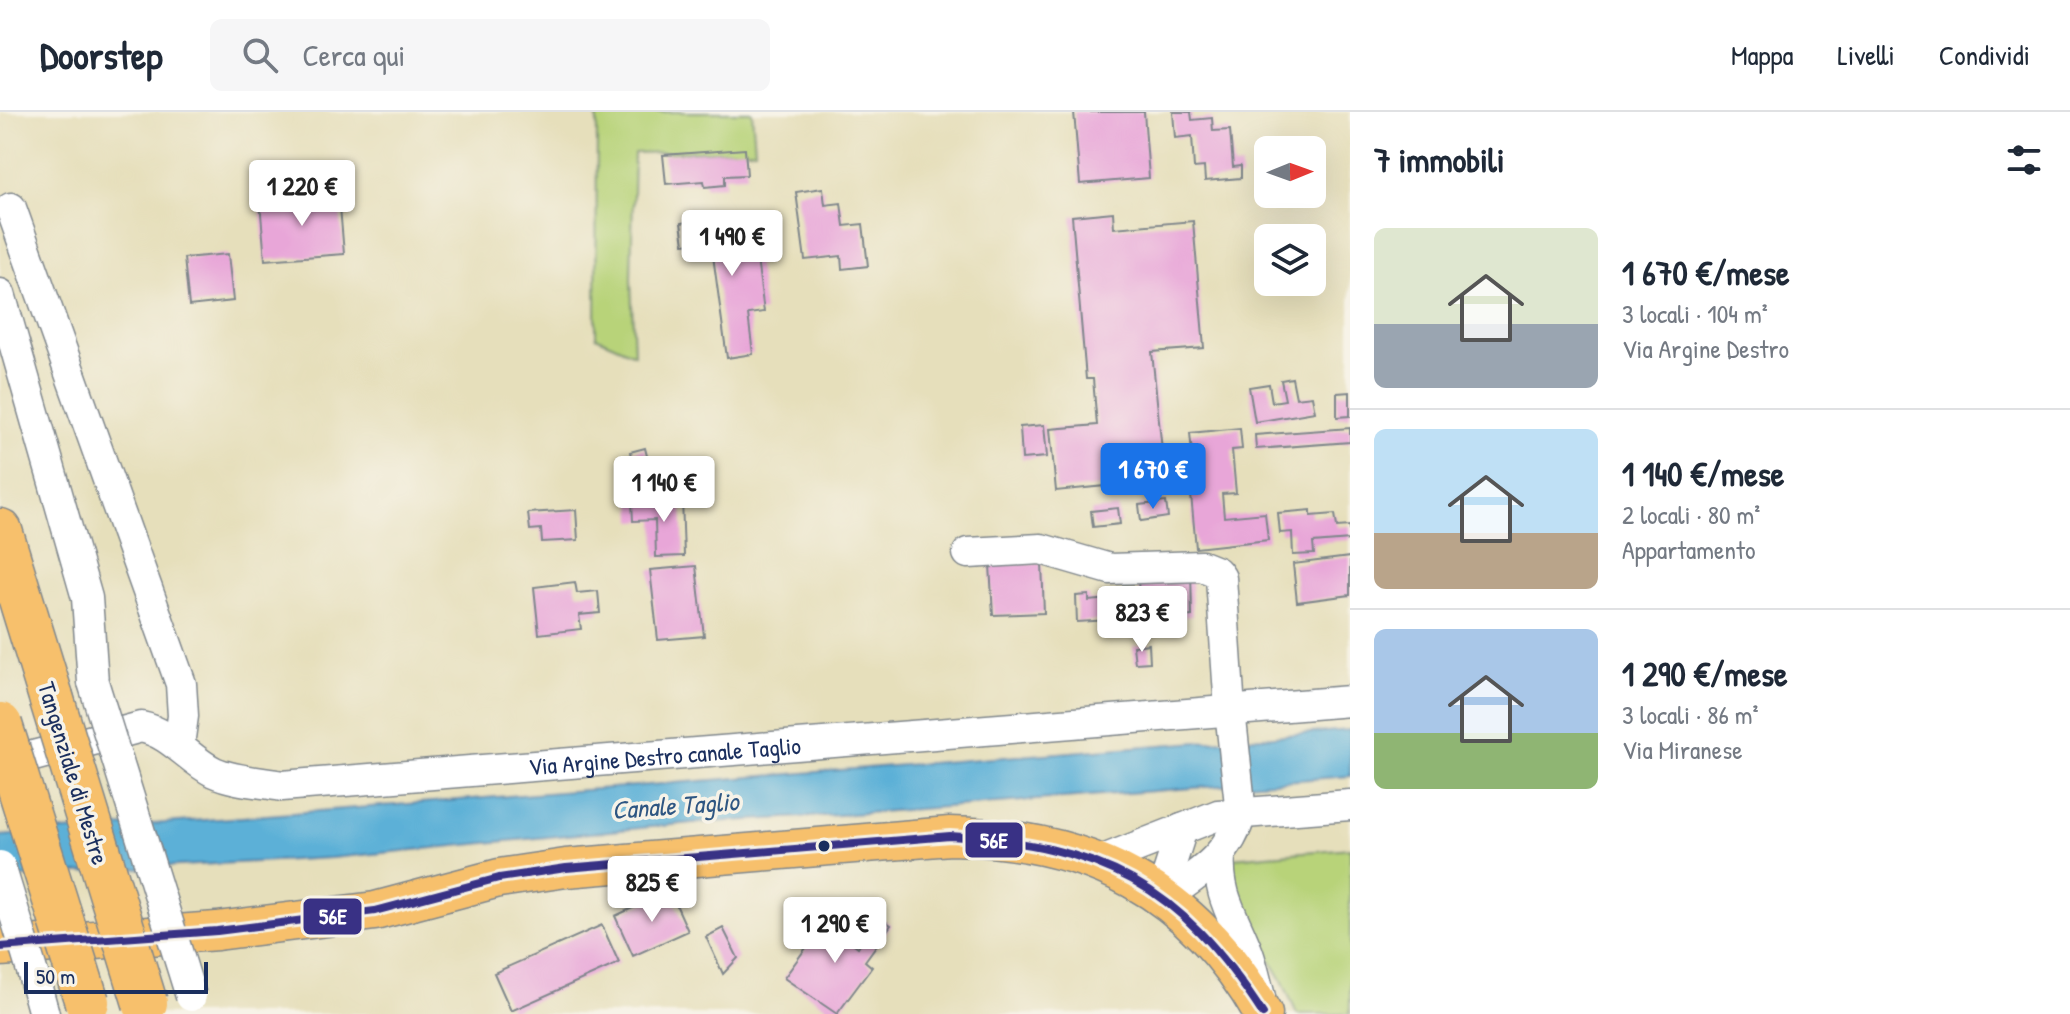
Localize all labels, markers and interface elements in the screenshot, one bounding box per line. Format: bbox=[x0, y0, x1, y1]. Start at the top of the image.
search box bbox=[210, 19, 770, 91]
text: Doorstep bbox=[40, 29, 162, 81]
icon: search bbox=[238, 33, 282, 77]
text: Cerca qui bbox=[302, 35, 405, 75]
text: Mappa bbox=[1731, 36, 1793, 74]
text: Livelli bbox=[1837, 36, 1895, 74]
text: Condividi bbox=[1939, 36, 2030, 74]
north arrow bbox=[1254, 136, 1326, 208]
map controls bbox=[1254, 136, 1326, 296]
text: 7 immobili bbox=[1374, 137, 1505, 183]
icon: filters bbox=[2002, 138, 2046, 182]
pin: 1 220 € bbox=[228, 160, 376, 228]
text: 1 220 € bbox=[267, 168, 337, 203]
pin: 1 490 € bbox=[658, 210, 806, 278]
text: 1 490 € bbox=[700, 218, 764, 253]
button: layers bbox=[1254, 224, 1326, 296]
text: 1 670 €/mese bbox=[1622, 250, 1790, 296]
icon: home bbox=[1438, 260, 1534, 356]
text: 3 locali · 104 m² bbox=[1622, 296, 1768, 331]
text: Via Argine Destro bbox=[1622, 331, 1789, 366]
pin: 1 670 € bbox=[1079, 443, 1227, 511]
text: 1 670 € bbox=[1119, 451, 1187, 486]
text: 1 140 €/mese bbox=[1622, 451, 1784, 497]
pin: 1 140 € bbox=[590, 456, 738, 524]
icon: home bbox=[1438, 461, 1534, 557]
text: 1 140 € bbox=[632, 464, 696, 499]
text: 2 locali · 80 m² bbox=[1622, 497, 1760, 532]
text: Appartamento bbox=[1622, 532, 1755, 567]
pin: 823 € bbox=[1086, 586, 1198, 654]
text: 823 € bbox=[1115, 594, 1169, 629]
text: 1 290 €/mese bbox=[1622, 651, 1788, 697]
icon: home bbox=[1438, 661, 1534, 757]
street label: Tangenziale di Mestre bbox=[31, 678, 117, 869]
text: 3 locali · 86 m² bbox=[1622, 697, 1758, 732]
street label: Via Argine Destro canale Taglio bbox=[527, 729, 802, 782]
text: Via Miranese bbox=[1622, 732, 1743, 767]
water label: Canale Taglio bbox=[611, 783, 742, 828]
line badge: 56E bbox=[964, 821, 1024, 859]
text: 56E bbox=[980, 825, 1008, 855]
unlabelled marker bbox=[816, 838, 832, 854]
pin: 825 € bbox=[596, 856, 708, 924]
text: 825 € bbox=[626, 864, 678, 899]
line badge: 56E bbox=[302, 897, 363, 936]
pin: 1 290 € bbox=[761, 897, 909, 965]
text: 56E bbox=[319, 901, 347, 931]
text: 1 290 € bbox=[801, 905, 869, 940]
scale bar bbox=[24, 958, 208, 994]
text: 50 m bbox=[36, 961, 75, 991]

